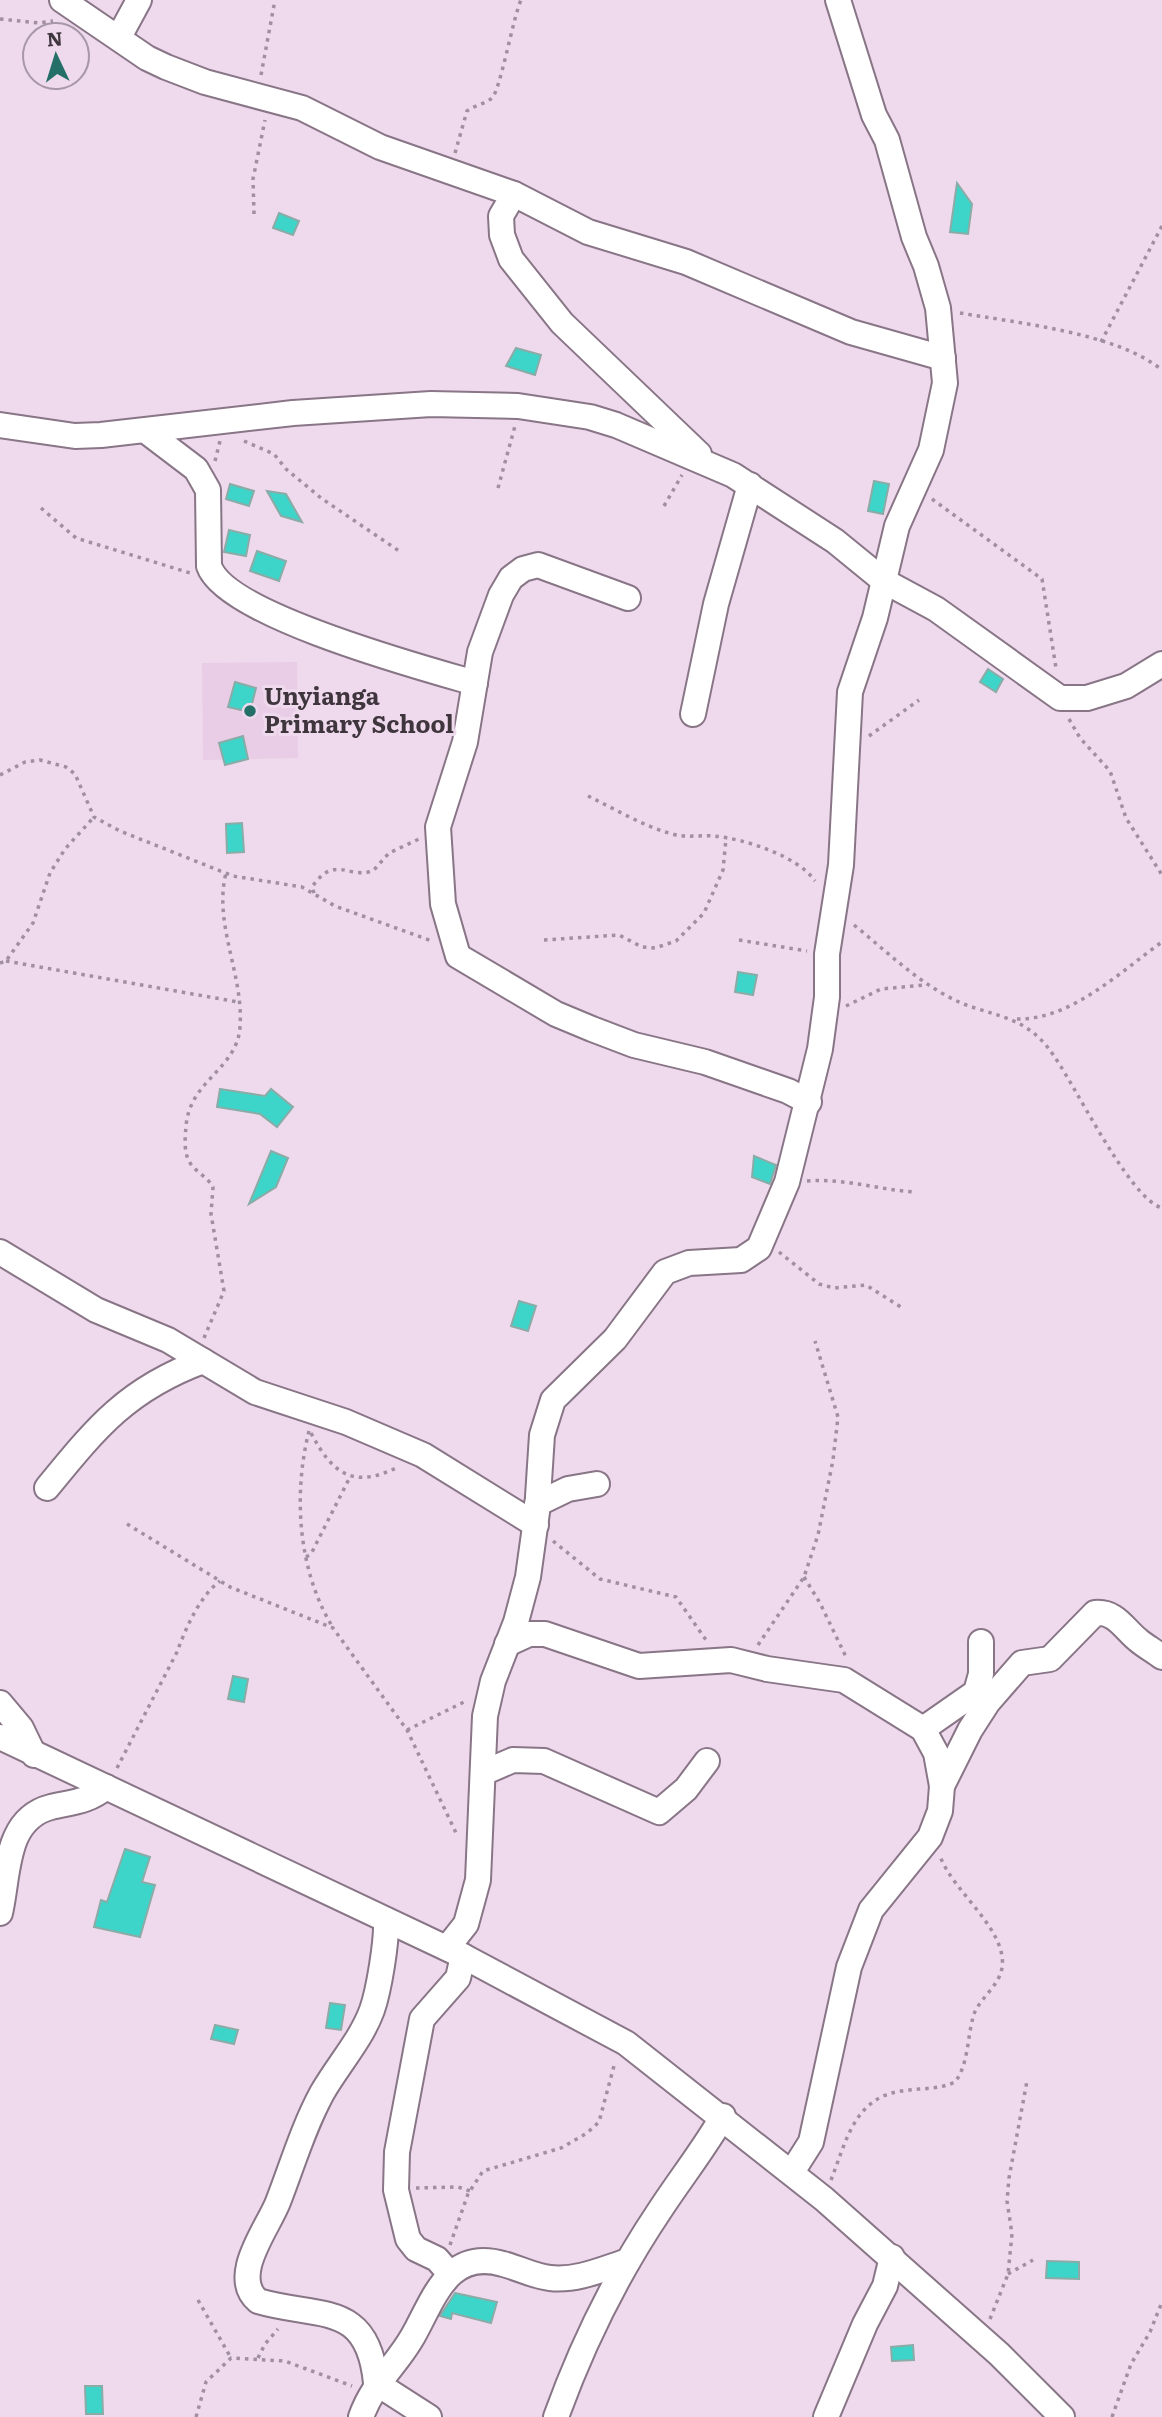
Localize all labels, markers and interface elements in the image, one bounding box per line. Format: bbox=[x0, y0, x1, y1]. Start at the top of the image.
north arrow bbox=[21, 21, 91, 91]
text: N bbox=[46, 24, 64, 53]
place label: Unyianga Primary School bbox=[264, 677, 454, 740]
marker: Unyianga Primary School bbox=[242, 703, 258, 719]

